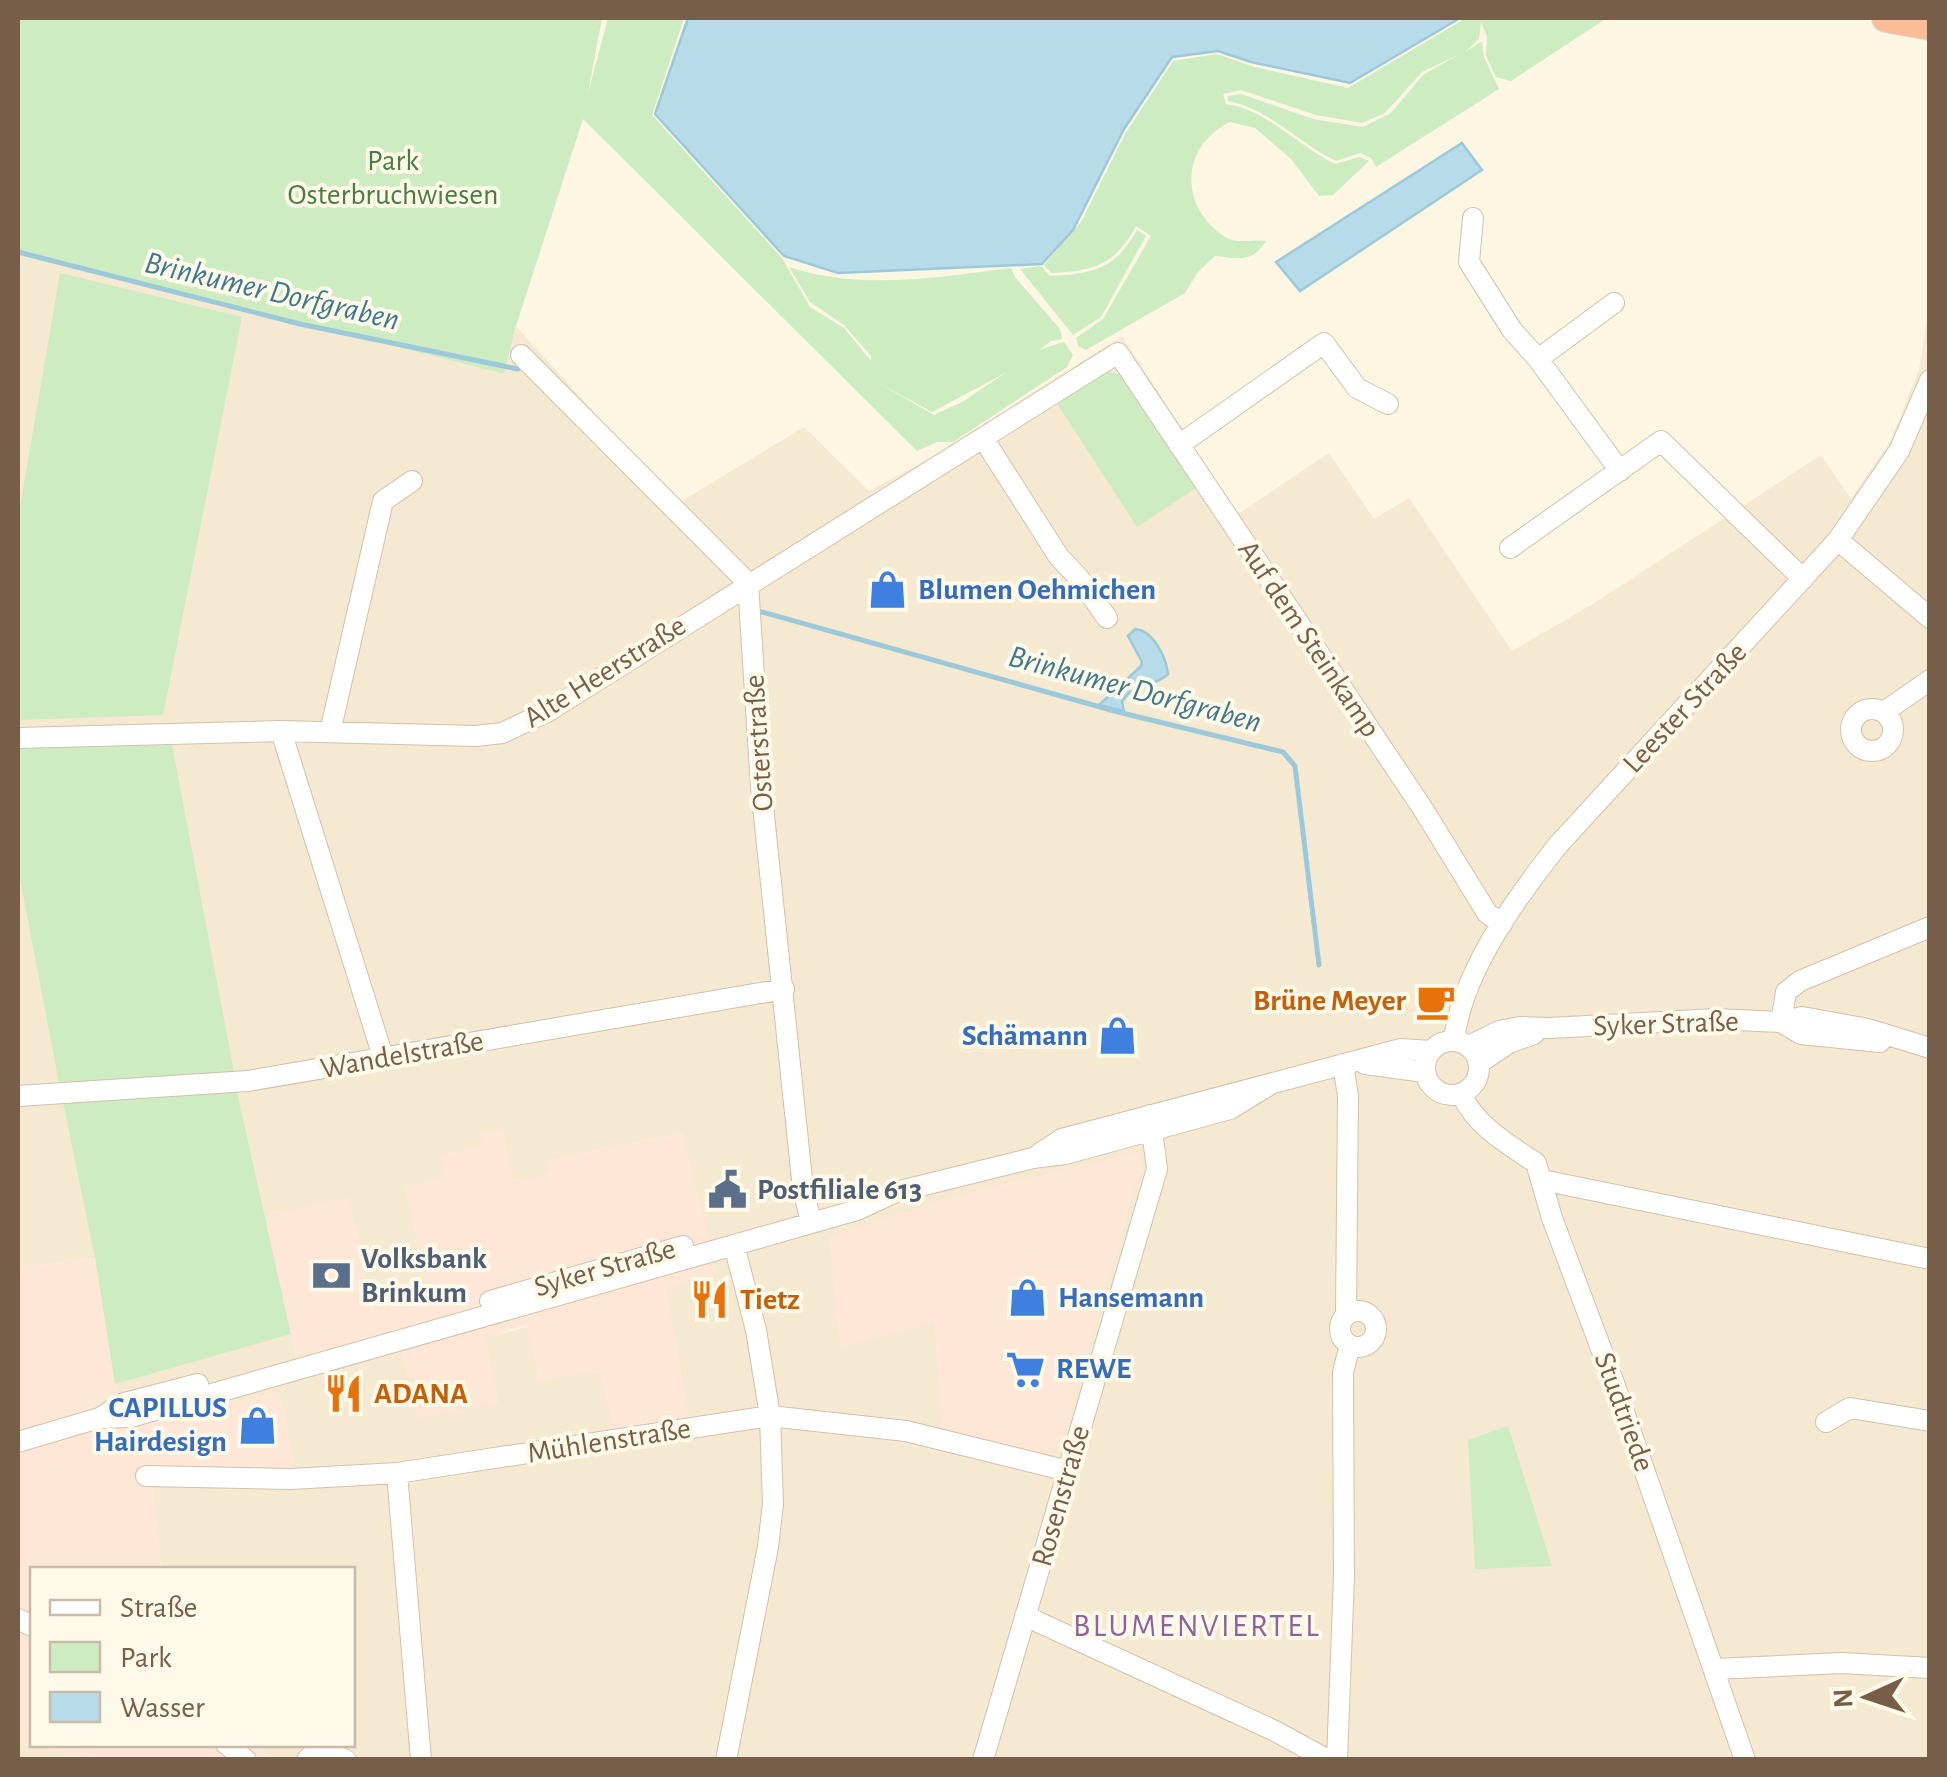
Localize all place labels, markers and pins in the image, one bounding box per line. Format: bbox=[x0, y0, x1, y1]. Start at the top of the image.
shop icon: Blumen Oehmichen bbox=[867, 569, 909, 611]
place label: Blumen Oehmichen bbox=[918, 575, 1156, 605]
cafe icon: Brüne Meyer bbox=[1415, 980, 1457, 1022]
place label: Brüne Meyer bbox=[1253, 986, 1407, 1016]
shop icon: Schämann bbox=[1097, 1015, 1139, 1057]
place label: Schämann bbox=[962, 1021, 1088, 1051]
public building icon: Postfiliale 613 bbox=[706, 1169, 748, 1211]
place label: Postfiliale 613 bbox=[757, 1175, 922, 1205]
place label: Volksbank Brinkum bbox=[361, 1244, 487, 1308]
bank icon: Volksbank Brinkum bbox=[310, 1255, 352, 1297]
shop icon: Hansemann bbox=[1007, 1277, 1049, 1319]
restaurant icon: Tietz bbox=[689, 1279, 731, 1321]
place label: Hansemann bbox=[1058, 1283, 1204, 1313]
place label: Tietz bbox=[740, 1285, 800, 1315]
supermarket icon: REWE bbox=[1005, 1348, 1047, 1390]
place label: REWE bbox=[1056, 1354, 1131, 1384]
restaurant icon: ADANA bbox=[323, 1373, 365, 1415]
place label: ADANA bbox=[374, 1379, 468, 1409]
place label: CAPILLUS Hairdesign bbox=[94, 1393, 227, 1457]
shop icon: CAPILLUS Hairdesign bbox=[236, 1404, 278, 1446]

